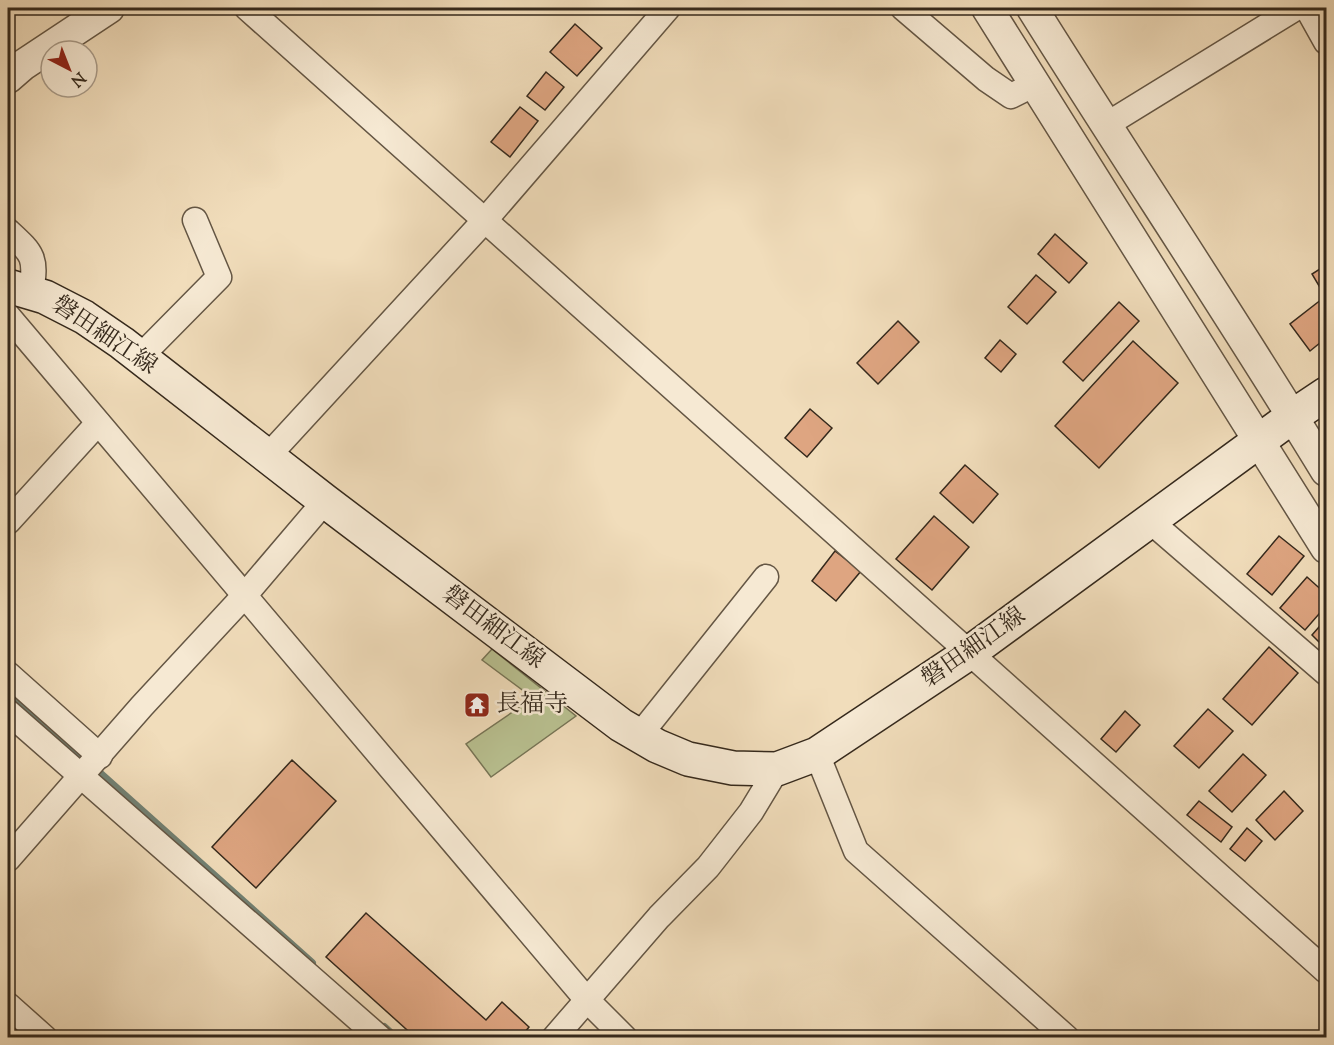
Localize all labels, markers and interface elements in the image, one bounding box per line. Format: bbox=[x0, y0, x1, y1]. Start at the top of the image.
north arrow bbox=[39, 39, 99, 99]
text: N bbox=[65, 65, 90, 91]
street label: 磐田細江線 bbox=[45, 288, 163, 384]
street label: 磐田細江線 bbox=[435, 578, 551, 678]
street label: 磐田細江線 bbox=[915, 600, 1033, 696]
place label: 長福寺 bbox=[496, 688, 568, 722]
temple icon: 長福寺 bbox=[462, 690, 492, 720]

